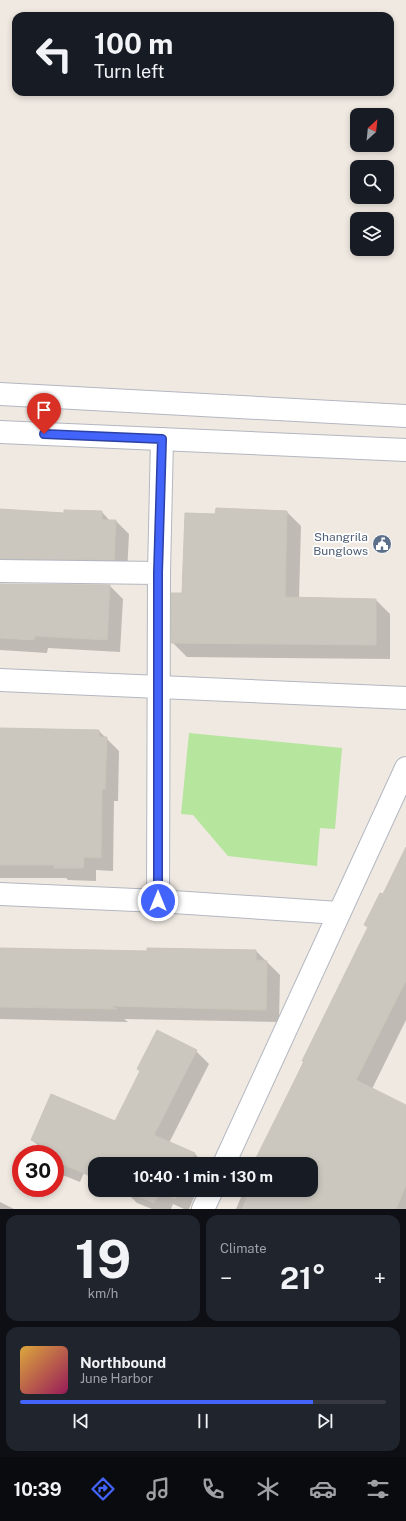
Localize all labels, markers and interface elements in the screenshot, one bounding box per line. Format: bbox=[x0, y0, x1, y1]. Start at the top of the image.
text: 100 m bbox=[94, 27, 173, 60]
icon: left bbox=[28, 28, 80, 80]
text: Turn left bbox=[94, 61, 164, 82]
north arrow bbox=[350, 108, 394, 152]
map controls bbox=[350, 108, 394, 256]
button: search bbox=[350, 160, 394, 204]
button: layers bbox=[350, 212, 394, 256]
pin bbox=[27, 393, 61, 434]
icon: arrive bbox=[33, 399, 55, 421]
place label: Shangrila Bunglows bbox=[313, 530, 368, 558]
public building icon: Shangrila Bunglows bbox=[371, 533, 393, 555]
position arrow bbox=[137, 880, 179, 922]
speed limit sign: 30 bbox=[12, 1145, 64, 1197]
text: 10:40 · 1 min · 130 m bbox=[133, 1168, 273, 1185]
text: 19 bbox=[75, 1229, 131, 1290]
text: Climate bbox=[220, 1241, 267, 1256]
text: 21° bbox=[280, 1260, 326, 1296]
text: − bbox=[220, 1265, 232, 1291]
text: + bbox=[374, 1265, 386, 1291]
text: km/h bbox=[88, 1286, 118, 1301]
text: Northbound bbox=[80, 1354, 166, 1371]
text: June Harbor bbox=[80, 1371, 153, 1386]
icon: previous bbox=[70, 1410, 92, 1432]
icon: pause bbox=[192, 1410, 214, 1432]
icon: next bbox=[314, 1410, 336, 1432]
icon: directions bbox=[89, 1475, 117, 1503]
icon: music bbox=[144, 1475, 172, 1503]
icon: phone bbox=[199, 1475, 227, 1503]
icon: climate bbox=[254, 1475, 282, 1503]
icon: car bbox=[309, 1475, 337, 1503]
icon: filters bbox=[364, 1475, 392, 1503]
text: 10:39 bbox=[14, 1479, 62, 1500]

